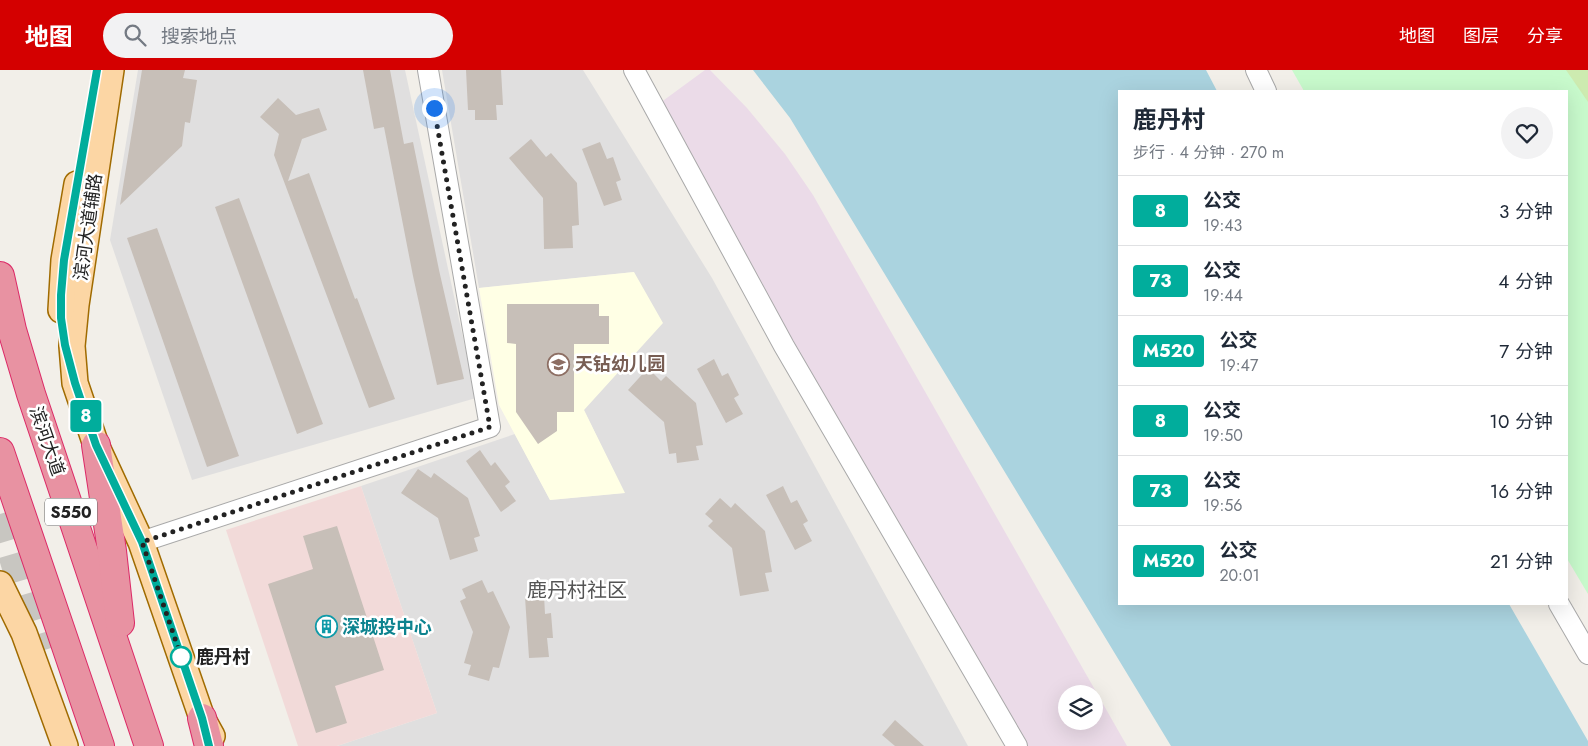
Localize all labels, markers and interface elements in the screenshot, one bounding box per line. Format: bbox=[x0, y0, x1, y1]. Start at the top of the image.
search box bbox=[103, 13, 453, 58]
text: 地图 bbox=[25, 19, 73, 54]
icon: search bbox=[121, 21, 149, 49]
text: 搜索地点 bbox=[161, 23, 237, 50]
text: 地图 bbox=[1399, 23, 1435, 49]
text: 图层 bbox=[1463, 23, 1499, 49]
text: 分享 bbox=[1527, 23, 1563, 49]
your location bbox=[422, 96, 447, 121]
text: 鹿丹村 bbox=[1133, 102, 1205, 137]
button: heart bbox=[1501, 107, 1553, 159]
text: 步行 · 4 分钟 · 270 m bbox=[1133, 141, 1284, 164]
street label: 滨河大道辅路 bbox=[68, 172, 108, 282]
text: 公交 bbox=[1203, 187, 1241, 214]
text: 8 bbox=[1155, 198, 1166, 224]
text: 3 分钟 bbox=[1499, 198, 1553, 225]
text: 19:43 bbox=[1203, 214, 1242, 237]
text: 公交 bbox=[1203, 257, 1241, 284]
text: 73 bbox=[1149, 268, 1172, 294]
text: 4 分钟 bbox=[1498, 268, 1553, 295]
text: 19:44 bbox=[1203, 284, 1243, 307]
text: 公交 bbox=[1219, 327, 1257, 354]
text: M520 bbox=[1143, 338, 1194, 364]
text: 7 分钟 bbox=[1499, 338, 1553, 365]
place label: 天钻幼儿园 bbox=[575, 351, 665, 377]
school or university icon: 天钻幼儿园 bbox=[547, 352, 571, 376]
text: 19:47 bbox=[1219, 354, 1258, 377]
text: 公交 bbox=[1203, 397, 1241, 424]
line badge: 8 bbox=[70, 400, 102, 432]
street label: 滨河大道 bbox=[23, 403, 71, 479]
text: 8 bbox=[80, 403, 92, 429]
text: 8 bbox=[1155, 408, 1166, 434]
text: 10 分钟 bbox=[1489, 408, 1553, 435]
text: 19:50 bbox=[1203, 424, 1243, 447]
text: 公交 bbox=[1203, 467, 1241, 494]
text: 73 bbox=[1149, 478, 1172, 504]
text: 16 分钟 bbox=[1490, 478, 1553, 505]
text: 19:56 bbox=[1203, 494, 1242, 517]
road number: S550 bbox=[45, 498, 97, 526]
text: 公交 bbox=[1219, 537, 1257, 564]
text: M520 bbox=[1143, 548, 1194, 574]
text: 21 分钟 bbox=[1490, 548, 1553, 575]
text: 20:01 bbox=[1219, 564, 1260, 587]
district label: 鹿丹村社区 bbox=[527, 576, 627, 605]
place label: 深城投中心 bbox=[342, 614, 432, 640]
building icon: 深城投中心 bbox=[314, 615, 338, 639]
place label: 鹿丹村 bbox=[196, 644, 250, 670]
marker: 鹿丹村 bbox=[170, 646, 192, 668]
map controls bbox=[1058, 685, 1103, 730]
button: layers bbox=[1058, 685, 1103, 730]

